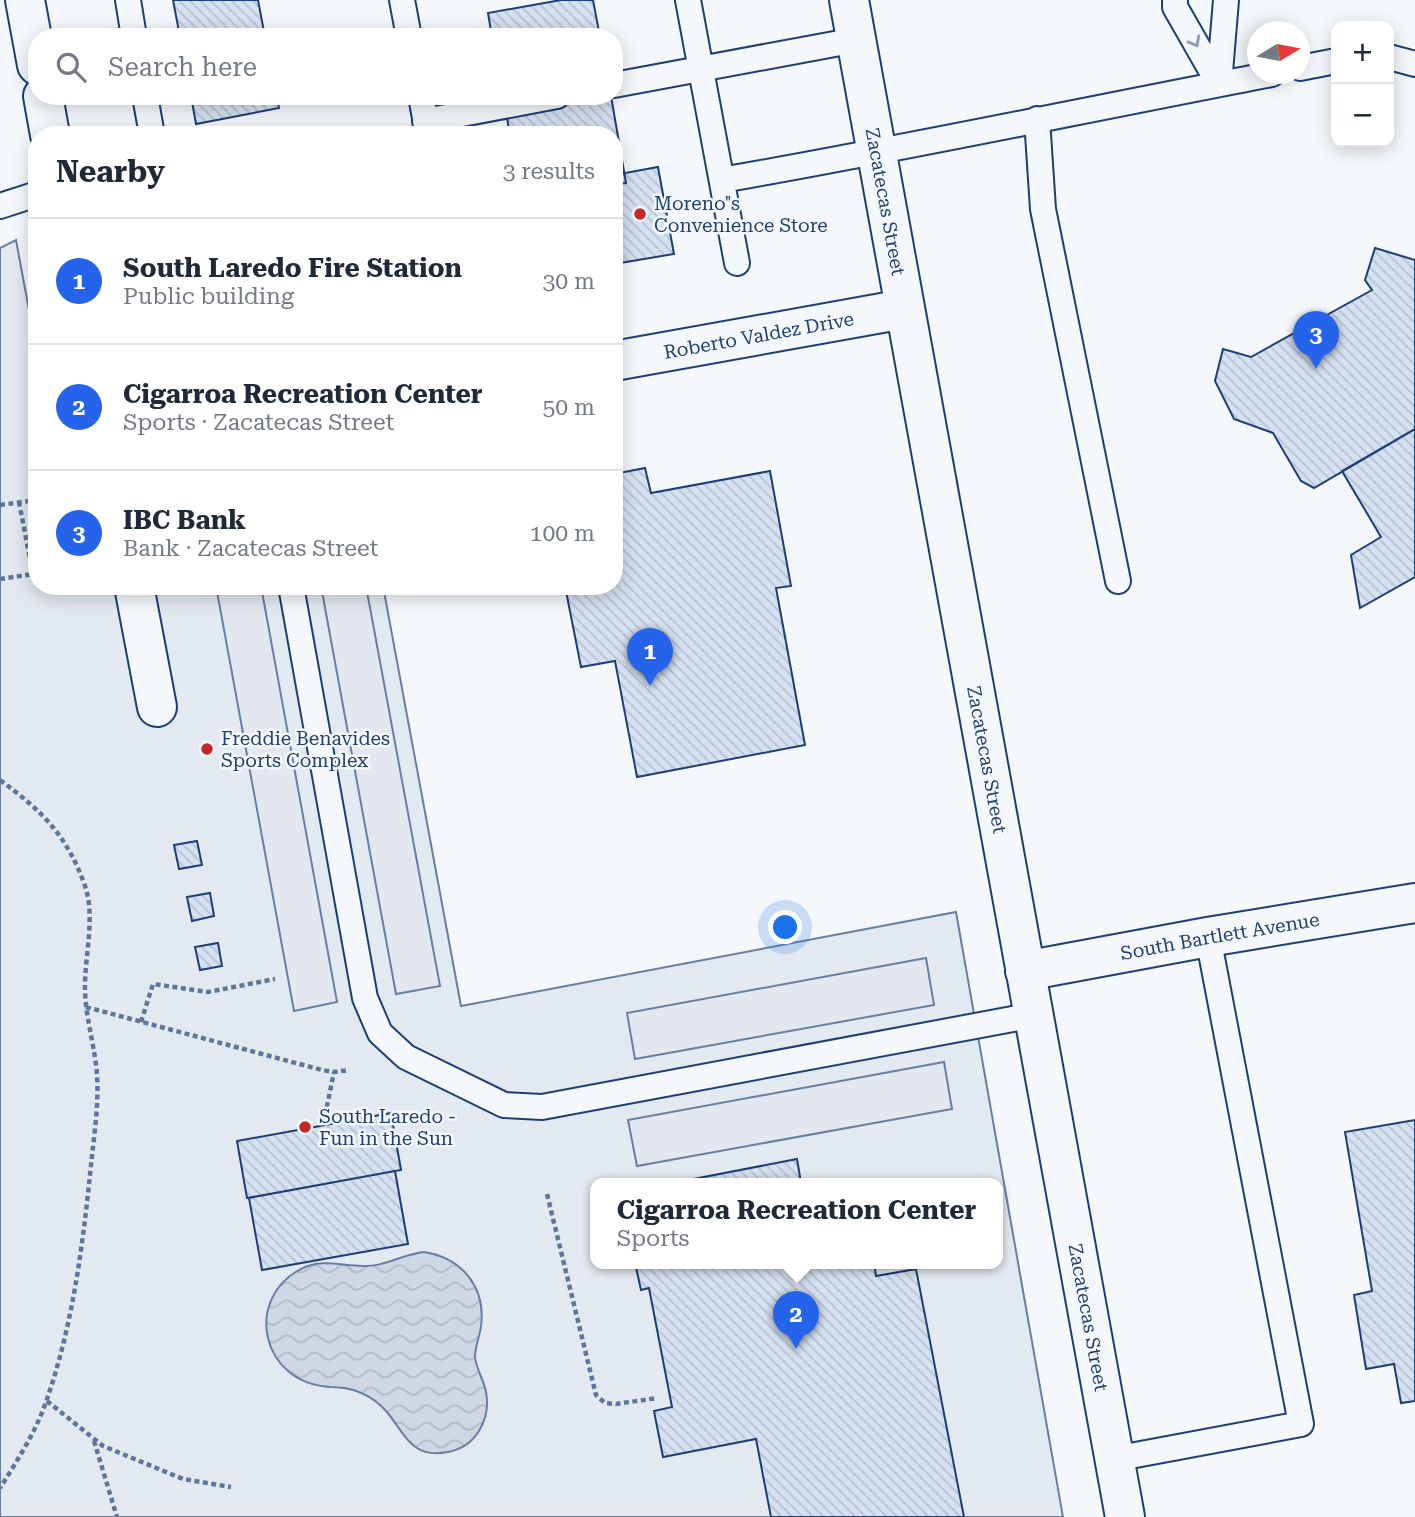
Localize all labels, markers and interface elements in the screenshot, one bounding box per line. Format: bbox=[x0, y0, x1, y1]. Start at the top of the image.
north arrow bbox=[1247, 21, 1310, 84]
map controls bbox=[1331, 21, 1394, 147]
button: + bbox=[1331, 21, 1394, 84]
search box bbox=[28, 28, 623, 105]
one-way arrow bbox=[1187, 35, 1200, 48]
icon: search bbox=[52, 48, 90, 86]
text: Search here bbox=[108, 52, 257, 82]
button: − bbox=[1331, 84, 1394, 147]
street label: Zacatecas Street bbox=[860, 126, 910, 277]
text: Nearby bbox=[56, 154, 165, 189]
text: 3 results bbox=[503, 158, 595, 185]
place label: Moreno"s Convenience Store bbox=[654, 192, 828, 237]
marker: Moreno"s Convenience Store bbox=[632, 206, 648, 222]
text: South Laredo Fire Station bbox=[123, 253, 462, 283]
text: 1 bbox=[73, 268, 85, 295]
text: 30 m bbox=[542, 268, 595, 295]
text: Public building bbox=[123, 283, 294, 310]
street label: Roberto Valdez Drive bbox=[662, 307, 856, 364]
pin: 3 bbox=[1293, 311, 1339, 369]
text: Cigarroa Recreation Center bbox=[123, 379, 483, 409]
text: 2 bbox=[73, 394, 85, 421]
text: 50 m bbox=[542, 394, 595, 421]
text: Sports · Zacatecas Street bbox=[123, 409, 394, 436]
text: IBC Bank bbox=[123, 505, 246, 535]
text: 3 bbox=[73, 520, 85, 547]
text: 100 m bbox=[530, 520, 595, 547]
text: Bank · Zacatecas Street bbox=[123, 535, 378, 562]
pin: 1 bbox=[627, 628, 673, 686]
street label: Zacatecas Street bbox=[962, 684, 1011, 835]
place label: Freddie Benavides Sports Complex bbox=[221, 727, 390, 772]
marker: Freddie Benavides Sports Complex bbox=[199, 741, 215, 757]
street label: South Bartlett Avenue bbox=[1119, 908, 1321, 965]
your location bbox=[768, 910, 802, 944]
place label: South Laredo - Fun in the Sun bbox=[319, 1105, 456, 1150]
marker: South Laredo - Fun in the Sun bbox=[297, 1119, 313, 1135]
popup bbox=[590, 1178, 1003, 1269]
text: Cigarroa Recreation Center bbox=[617, 1195, 976, 1225]
text: Sports bbox=[617, 1225, 689, 1252]
street label: Zacatecas Street bbox=[1063, 1242, 1113, 1393]
pin: 2 bbox=[773, 1291, 819, 1349]

